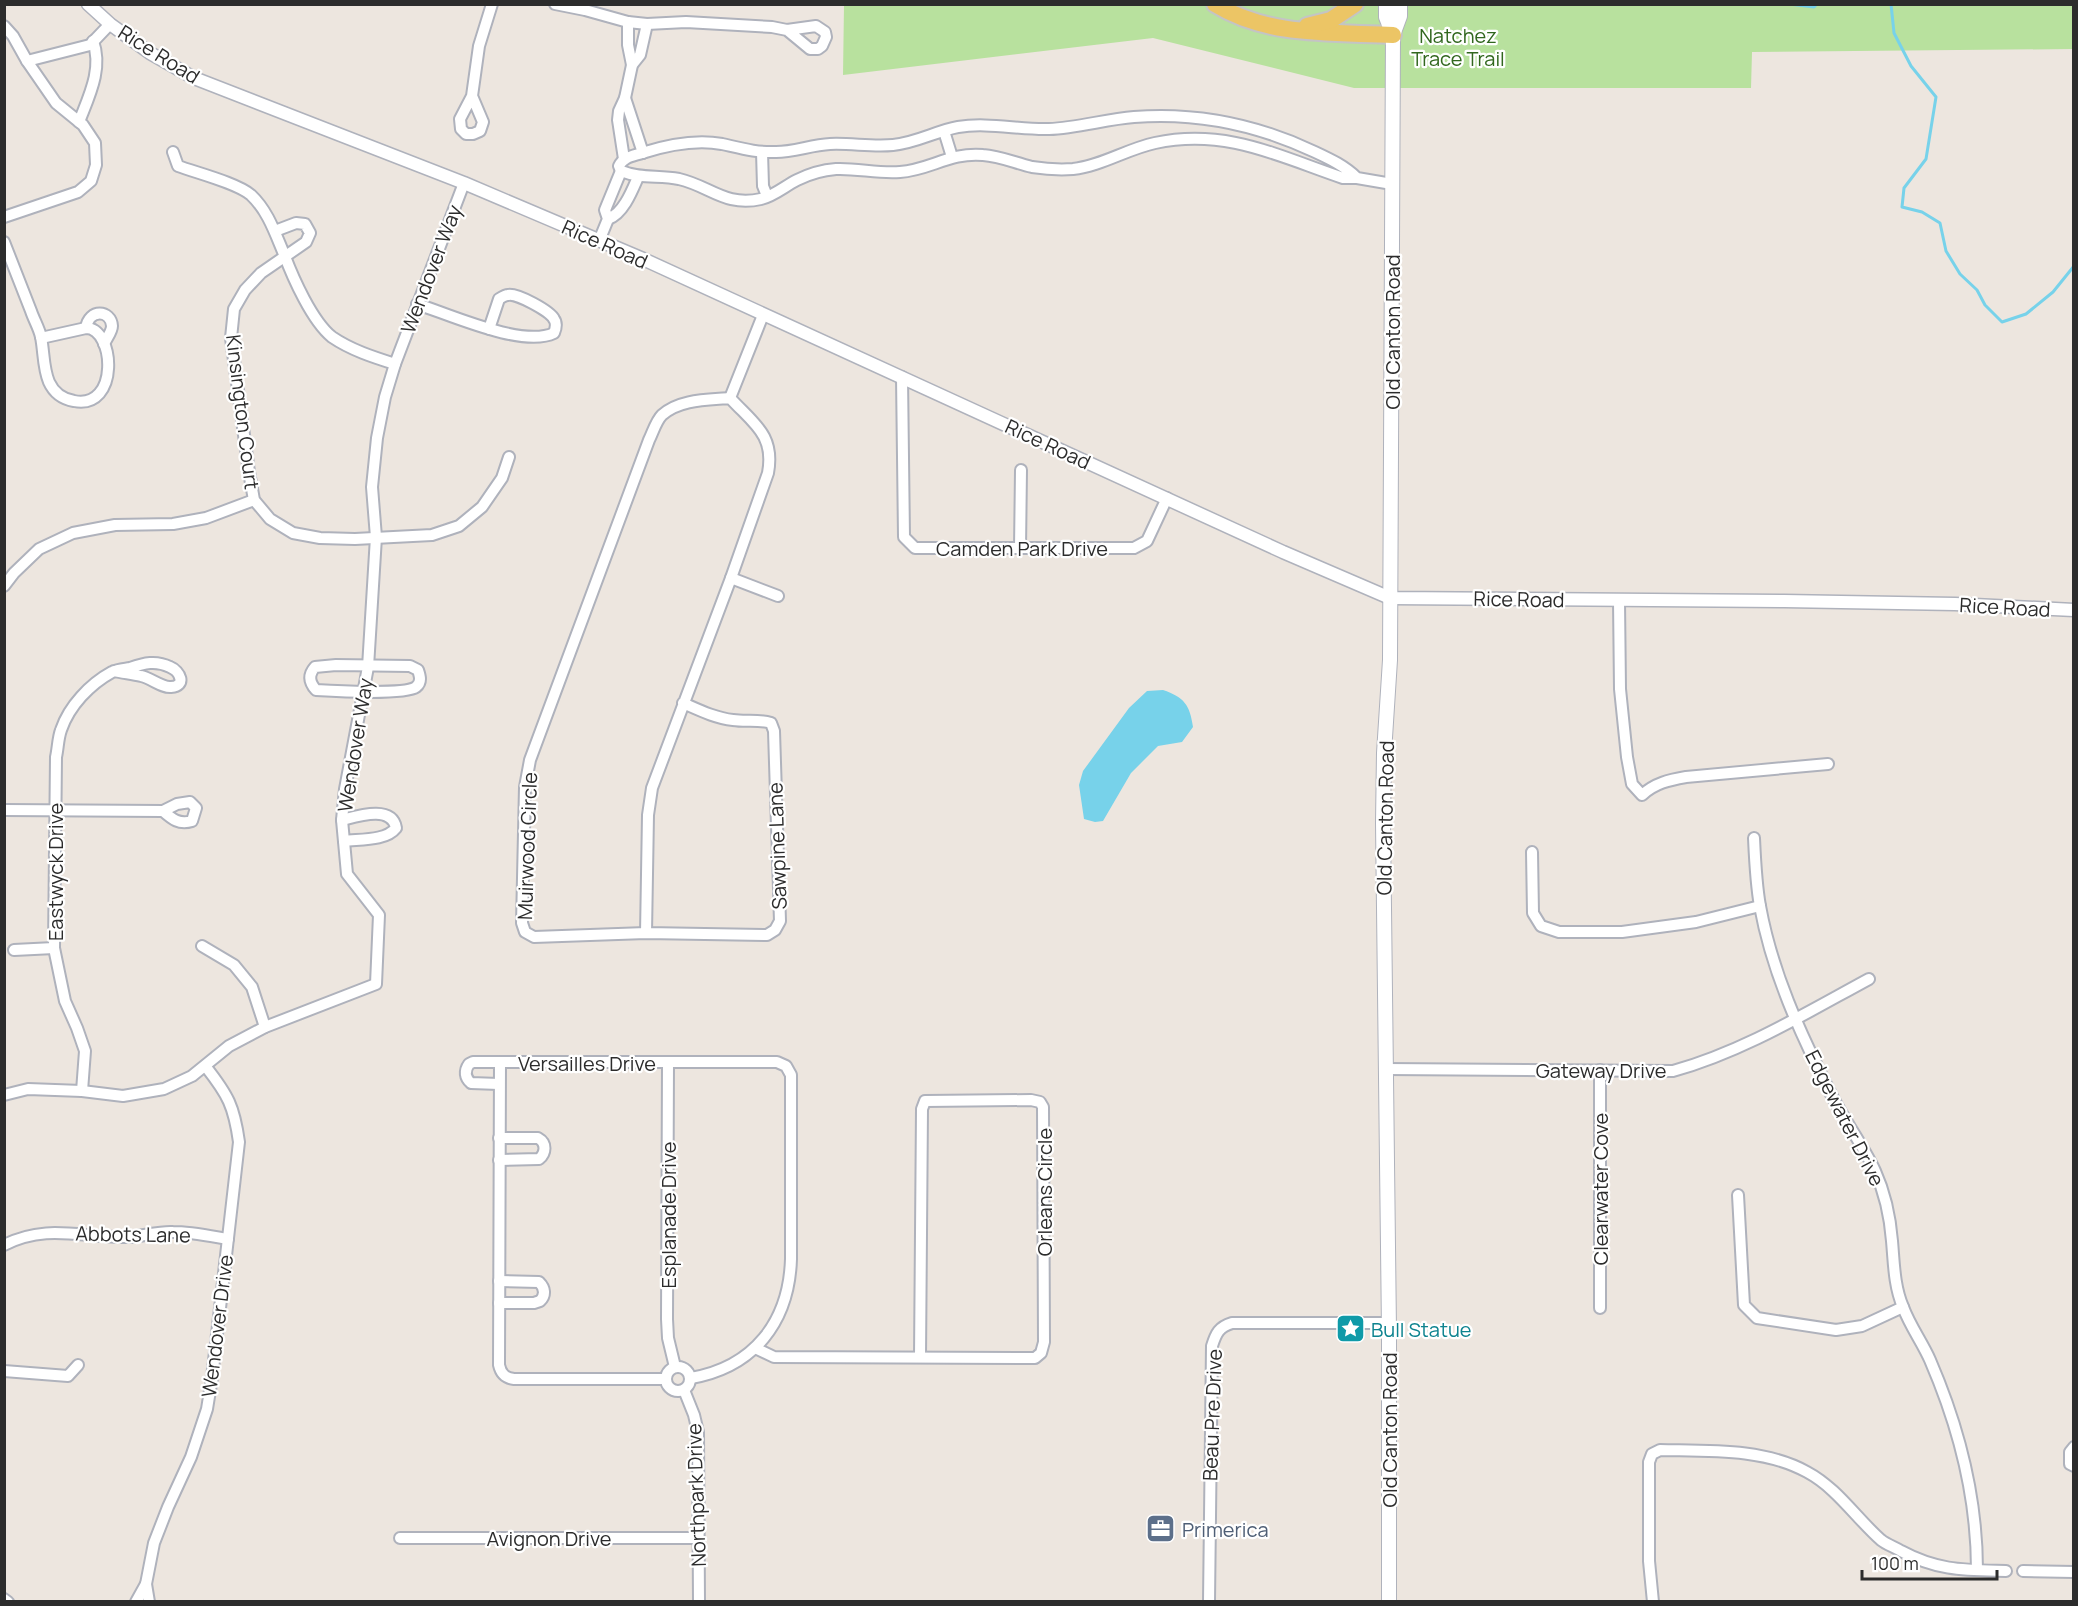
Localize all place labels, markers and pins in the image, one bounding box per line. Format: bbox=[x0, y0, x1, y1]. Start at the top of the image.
place icon: Bull Statue bbox=[1334, 1313, 1366, 1345]
place label: Bull Statue bbox=[1371, 1316, 1472, 1343]
office icon: Primerica bbox=[1145, 1513, 1177, 1545]
place label: Primerica bbox=[1182, 1516, 1269, 1543]

